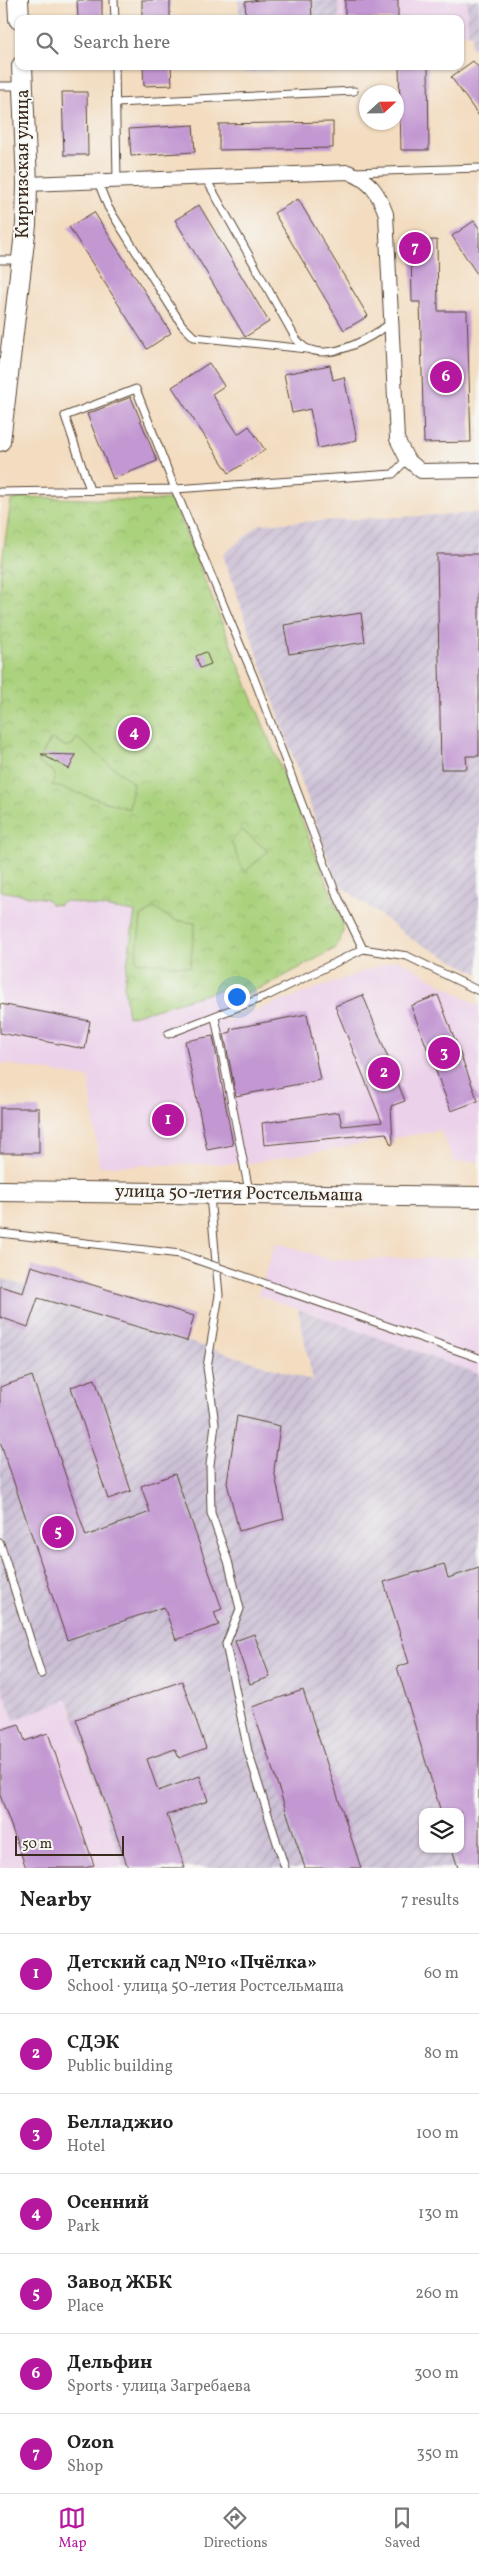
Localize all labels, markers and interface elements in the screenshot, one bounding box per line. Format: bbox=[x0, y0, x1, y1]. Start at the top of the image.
search box bbox=[15, 15, 464, 70]
icon: search bbox=[33, 29, 61, 57]
text: Search here bbox=[73, 30, 170, 56]
north arrow bbox=[359, 85, 404, 130]
street label: Киргизская улица bbox=[11, 89, 36, 239]
pin: 7 bbox=[399, 229, 431, 267]
pin: 6 bbox=[430, 358, 462, 396]
pin: 4 bbox=[118, 714, 150, 752]
your location bbox=[224, 984, 250, 1010]
pin: 3 bbox=[428, 1034, 460, 1072]
pin: 2 bbox=[368, 1054, 400, 1092]
pin: 1 bbox=[152, 1101, 184, 1139]
street label: улица 50-летия Ростсельмаша bbox=[115, 1179, 363, 1209]
pin: 5 bbox=[42, 1513, 74, 1551]
map controls bbox=[419, 1808, 464, 1853]
button: layers bbox=[419, 1808, 464, 1853]
scale bar bbox=[15, 1833, 124, 1856]
text: 50 m bbox=[22, 1835, 52, 1854]
text: Nearby bbox=[20, 1886, 91, 1915]
text: 7 results bbox=[401, 1890, 459, 1912]
text: Детский сад №10 «Пчёлка» bbox=[67, 1950, 317, 1976]
text: 1 bbox=[33, 1963, 39, 1985]
text: 60 m bbox=[424, 1963, 459, 1985]
text: School · улица 50-летия Ростсельмаша bbox=[67, 1976, 344, 1998]
text: СДЭК bbox=[67, 2030, 119, 2056]
text: 2 bbox=[32, 2043, 40, 2065]
text: 80 m bbox=[424, 2043, 459, 2065]
text: Public building bbox=[67, 2056, 173, 2078]
text: Белладжио bbox=[67, 2110, 173, 2136]
text: 3 bbox=[32, 2123, 40, 2145]
text: 100 m bbox=[416, 2123, 459, 2145]
text: Hotel bbox=[67, 2136, 105, 2158]
text: Осенний bbox=[67, 2190, 149, 2216]
text: 4 bbox=[31, 2203, 41, 2225]
text: 130 m bbox=[418, 2203, 459, 2225]
text: Park bbox=[67, 2216, 100, 2238]
text: Завод ЖБК bbox=[67, 2270, 172, 2296]
text: 5 bbox=[32, 2283, 40, 2305]
text: 260 m bbox=[415, 2283, 459, 2305]
text: Place bbox=[67, 2296, 104, 2318]
text: Дельфин bbox=[67, 2350, 152, 2376]
text: 6 bbox=[32, 2363, 40, 2385]
text: 300 m bbox=[414, 2363, 459, 2385]
text: Sports · улица Загребаева bbox=[67, 2376, 251, 2398]
text: Ozon bbox=[67, 2430, 114, 2456]
text: 7 bbox=[32, 2443, 40, 2465]
text: 350 m bbox=[416, 2443, 459, 2465]
text: Shop bbox=[67, 2456, 103, 2478]
tab: Map bbox=[58, 2504, 86, 2553]
tab: Directions bbox=[203, 2504, 268, 2553]
tab: Saved bbox=[384, 2504, 421, 2553]

